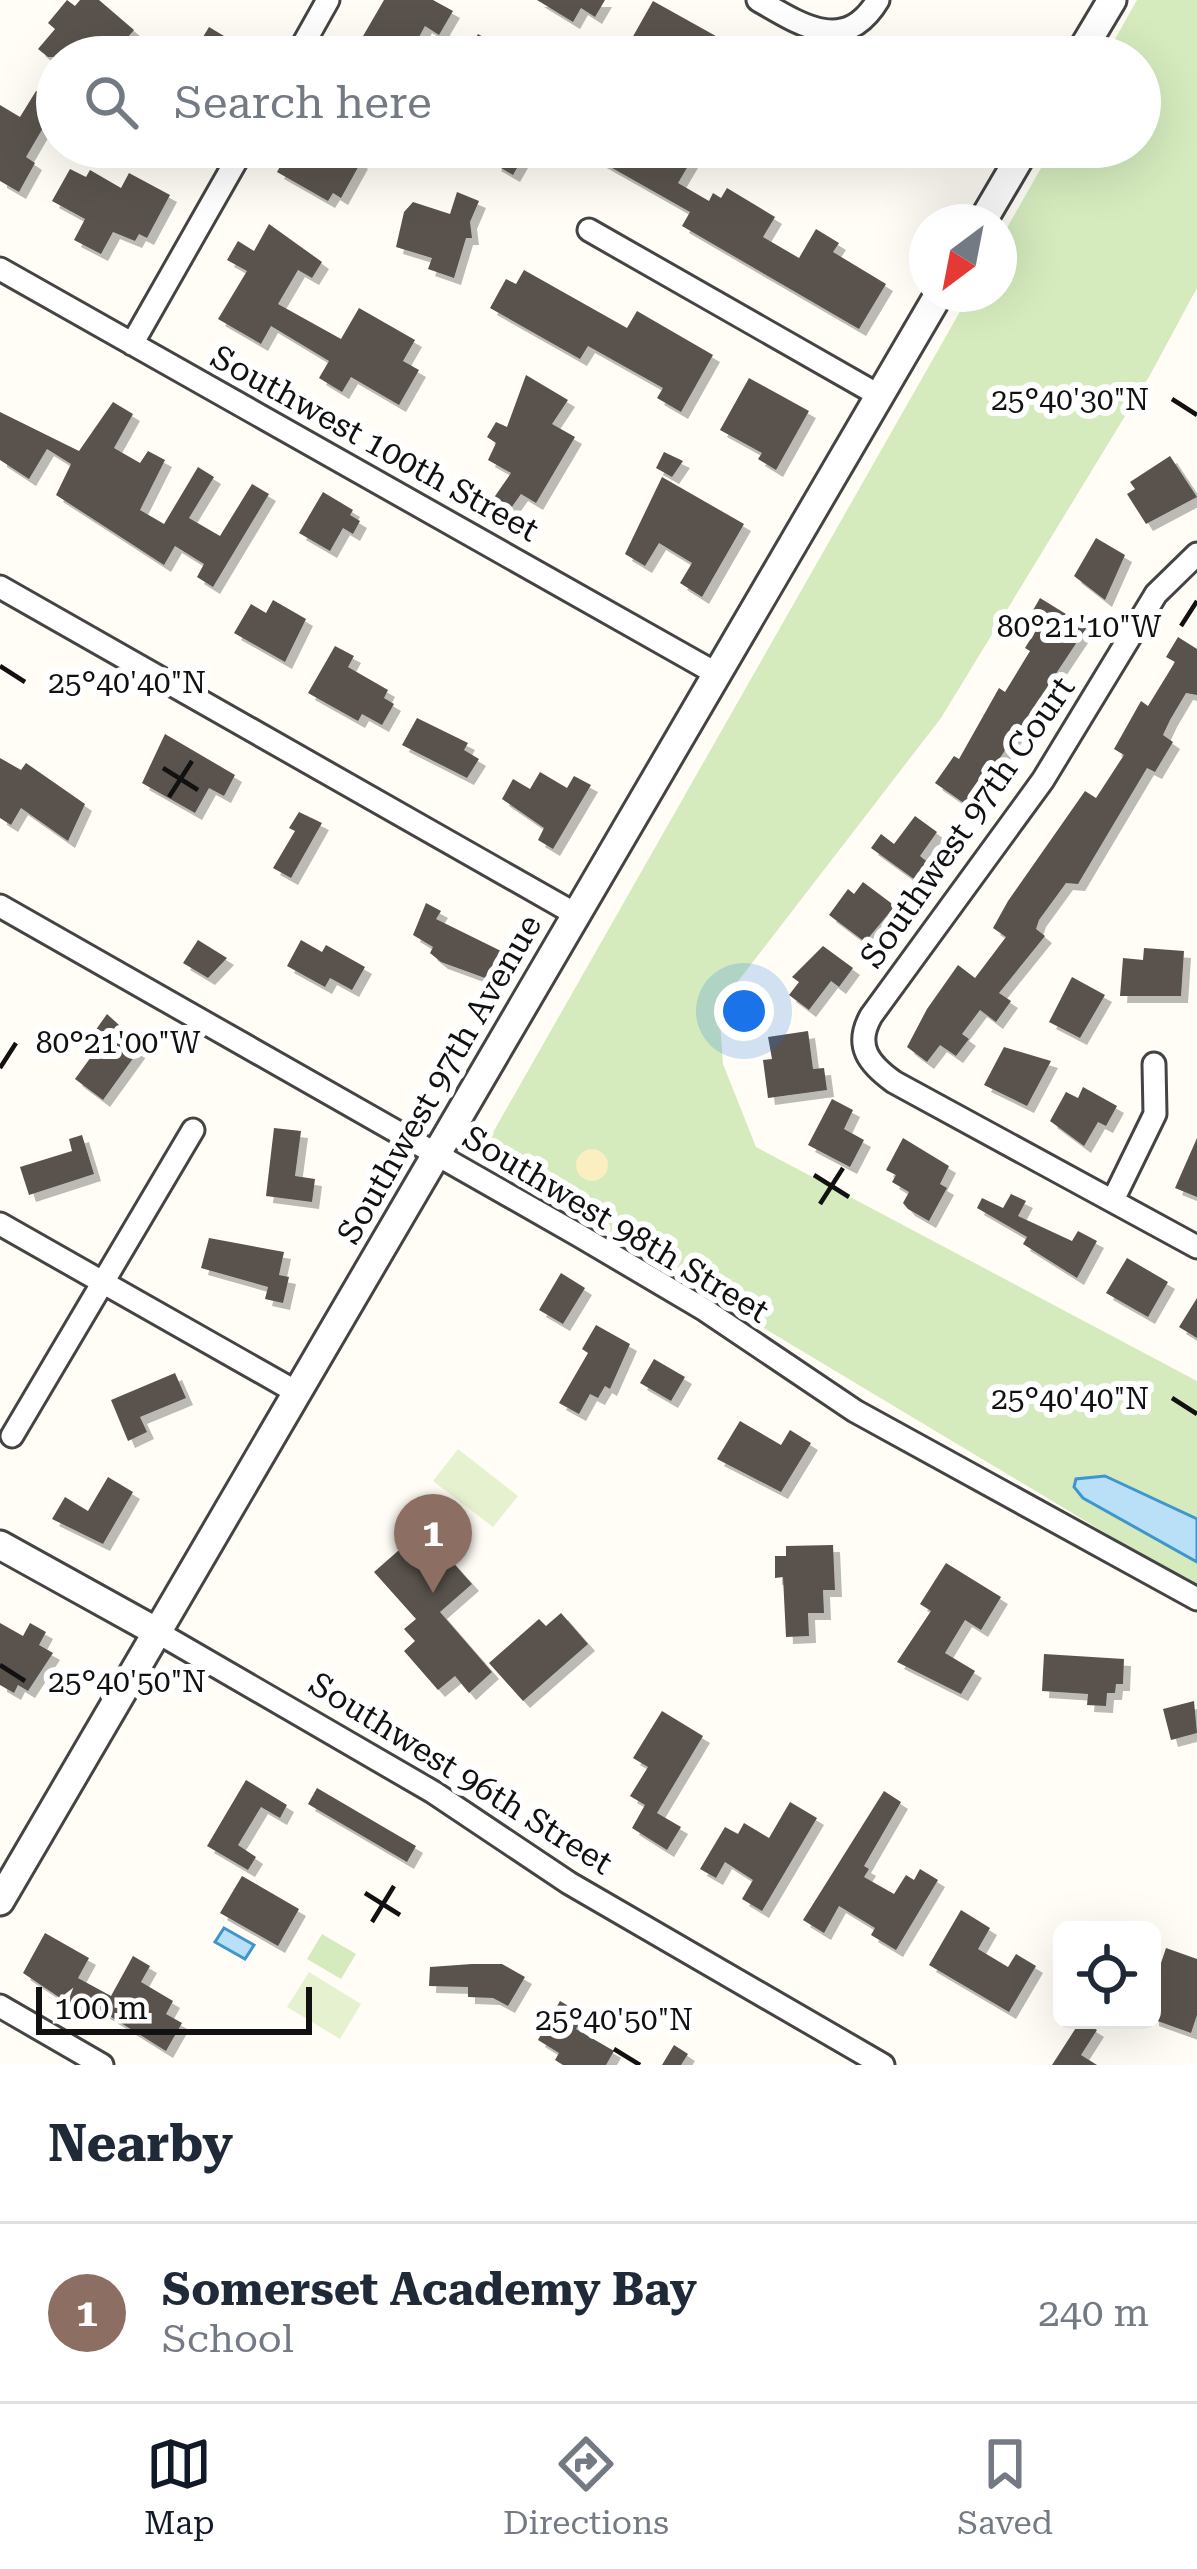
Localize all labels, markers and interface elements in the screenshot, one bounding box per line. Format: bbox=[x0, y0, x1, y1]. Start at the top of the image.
search box bbox=[36, 36, 1161, 168]
icon: search bbox=[78, 69, 144, 135]
text: Search here bbox=[174, 76, 432, 129]
north arrow bbox=[909, 204, 1017, 312]
street label: Southwest 100th Street bbox=[204, 337, 546, 549]
text: 25°40'30"N bbox=[991, 382, 1149, 417]
text: 80°21'10"W bbox=[997, 609, 1162, 644]
text: 25°40'40"N bbox=[48, 665, 206, 700]
street label: Southwest 97th Court bbox=[852, 669, 1082, 975]
street label: Southwest 97th Avenue bbox=[329, 908, 549, 1250]
your location bbox=[714, 981, 774, 1041]
text: 80°21'00"W bbox=[36, 1025, 201, 1060]
street label: Southwest 98th Street bbox=[456, 1117, 776, 1331]
text: 25°40'40"N bbox=[991, 1381, 1149, 1416]
pin: 1 bbox=[394, 1494, 472, 1593]
text: 25°40'50"N bbox=[48, 1664, 206, 1699]
street label: Southwest 96th Street bbox=[302, 1664, 620, 1882]
map controls bbox=[1053, 1921, 1161, 2029]
button: locate bbox=[1053, 1921, 1161, 2029]
scale bar bbox=[36, 1981, 312, 2034]
text: 100 m bbox=[54, 1988, 148, 2027]
text: 25°40'50"N bbox=[535, 2002, 693, 2037]
text: Nearby bbox=[48, 2114, 233, 2173]
text: Somerset Academy Bay bbox=[162, 2263, 697, 2316]
text: 1 bbox=[76, 2290, 98, 2336]
text: 240 m bbox=[1038, 2290, 1149, 2336]
text: School bbox=[162, 2316, 294, 2362]
tab: Map bbox=[144, 2431, 215, 2542]
tab: Directions bbox=[503, 2431, 669, 2542]
tab: Saved bbox=[957, 2431, 1053, 2542]

